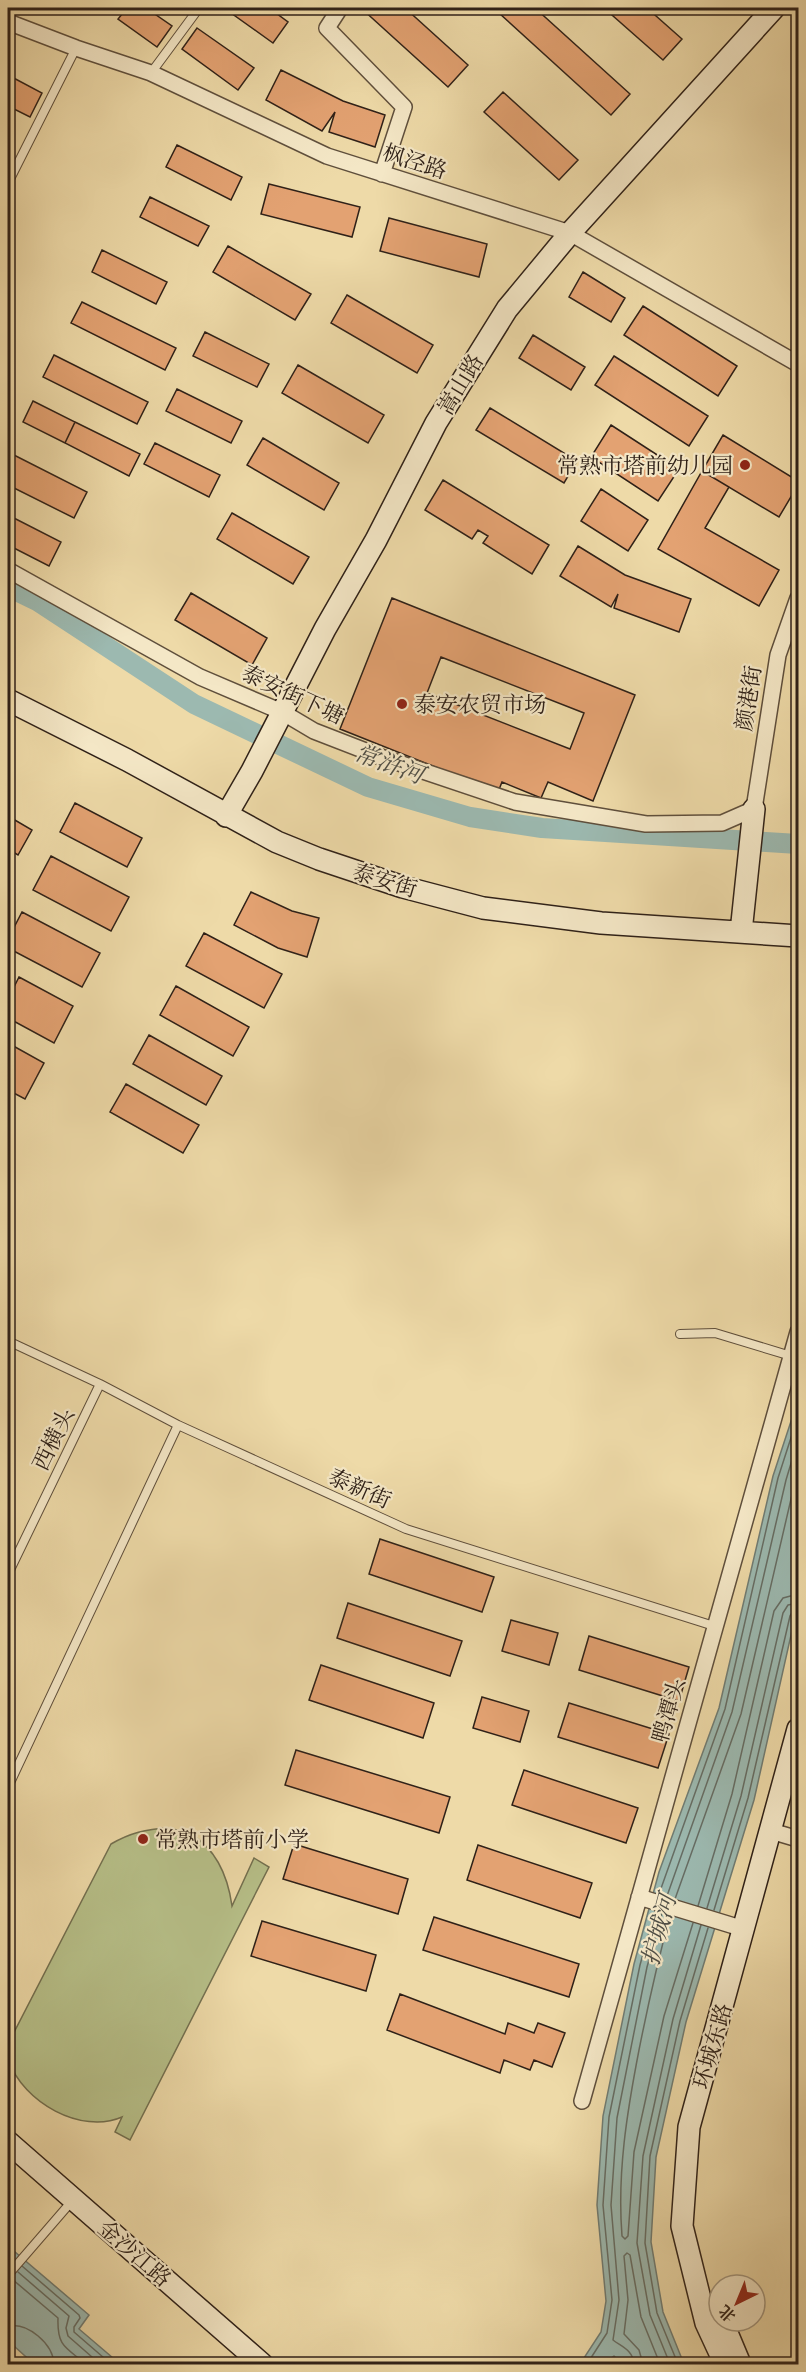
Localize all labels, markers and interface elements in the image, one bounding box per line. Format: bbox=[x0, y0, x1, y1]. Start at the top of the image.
street label: 枫泾路 bbox=[379, 139, 450, 186]
street label: 嵩山路 bbox=[433, 350, 491, 421]
place label: 常熟市塔前幼儿园 bbox=[557, 453, 733, 481]
marker: 常熟市塔前幼儿园 bbox=[738, 458, 752, 472]
street label: 泰安街下塘 bbox=[236, 660, 348, 732]
street label: 颜港街 bbox=[731, 664, 769, 733]
place label: 泰安农贸市场 bbox=[414, 692, 546, 720]
marker: 泰安农贸市场 bbox=[395, 697, 409, 711]
water label: 常浒河 bbox=[349, 739, 431, 794]
street label: 泰安街 bbox=[349, 859, 420, 905]
street label: 西横头 bbox=[28, 1404, 82, 1476]
street label: 泰新街 bbox=[323, 1464, 395, 1516]
street label: 鸭潭头 bbox=[647, 1675, 692, 1746]
place label: 常熟市塔前小学 bbox=[155, 1827, 309, 1855]
marker: 常熟市塔前小学 bbox=[136, 1832, 150, 1846]
water label: 护城河 bbox=[636, 1888, 686, 1969]
street label: 环城东路 bbox=[688, 2000, 740, 2093]
street label: 金沙江路 bbox=[91, 2215, 176, 2294]
north arrow bbox=[707, 2273, 767, 2333]
text: 北 bbox=[715, 2300, 741, 2325]

